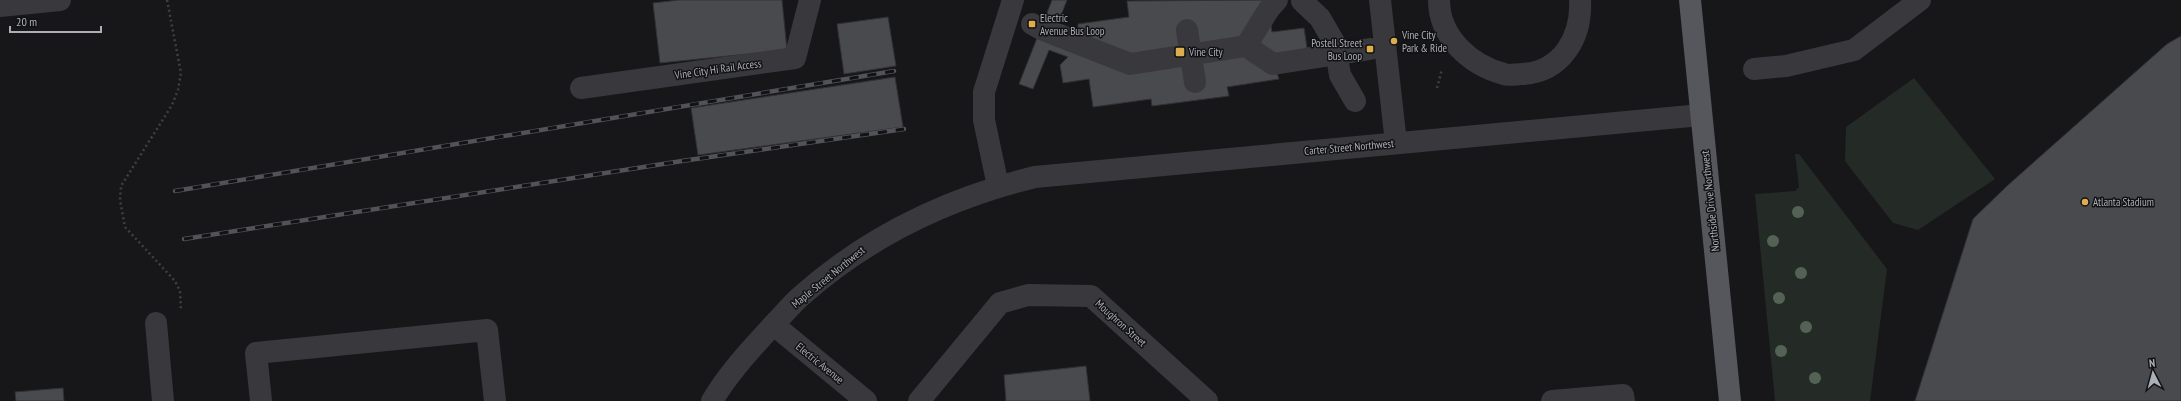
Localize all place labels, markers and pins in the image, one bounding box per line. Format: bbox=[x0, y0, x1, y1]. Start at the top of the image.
place label: Electric Avenue Bus Loop bbox=[1040, 11, 1105, 38]
marker: Electric Avenue Bus Loop bbox=[1027, 19, 1037, 29]
place label: Vine City Park & Ride bbox=[1401, 28, 1447, 55]
place label: Postell Street Bus Loop bbox=[1311, 36, 1362, 63]
marker: Vine City Park & Ride bbox=[1389, 36, 1399, 46]
marker: Postell Street Bus Loop bbox=[1365, 44, 1375, 54]
place label: Vine City bbox=[1188, 45, 1224, 59]
marker: Vine City bbox=[1174, 46, 1186, 58]
place label: Atlanta Stadium bbox=[2093, 195, 2154, 209]
marker: Atlanta Stadium bbox=[2080, 197, 2090, 207]

